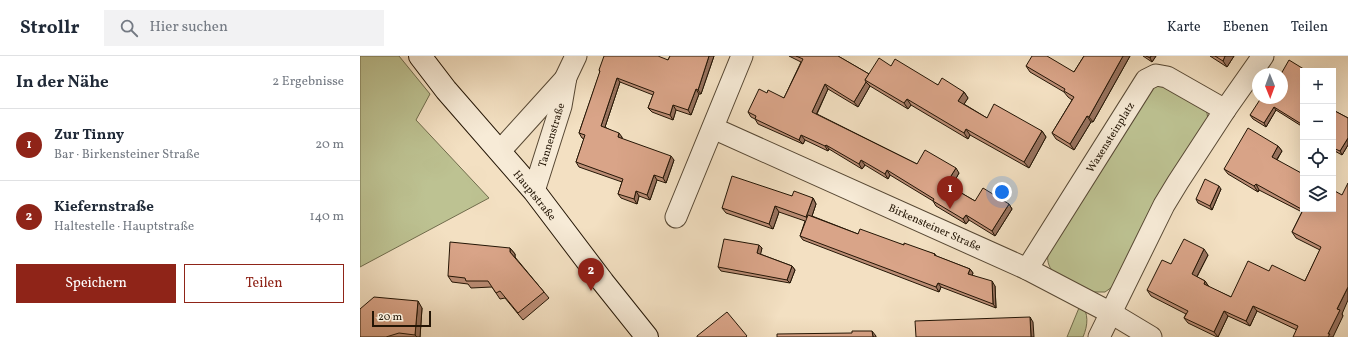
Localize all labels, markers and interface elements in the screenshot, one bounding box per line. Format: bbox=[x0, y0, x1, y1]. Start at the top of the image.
search box bbox=[104, 10, 384, 46]
text: Strollr bbox=[20, 15, 80, 41]
icon: search bbox=[118, 17, 140, 39]
text: Hier suchen bbox=[150, 17, 228, 38]
text: Karte bbox=[1167, 18, 1201, 37]
text: Ebenen bbox=[1223, 18, 1269, 37]
text: Teilen bbox=[1291, 18, 1328, 37]
north arrow bbox=[1252, 68, 1288, 104]
map controls bbox=[1300, 68, 1336, 212]
button: + bbox=[1300, 68, 1336, 104]
text: In der Nähe bbox=[16, 71, 109, 94]
text: 2 Ergebnisse bbox=[272, 73, 344, 91]
street label: Waxensteinplatz bbox=[1084, 99, 1139, 176]
street label: Tannenstraße bbox=[536, 101, 569, 169]
button: − bbox=[1300, 104, 1336, 140]
text: Zur Tinny bbox=[54, 125, 124, 146]
text: 1 bbox=[26, 136, 32, 154]
text: 20 m bbox=[315, 136, 344, 154]
button: locate bbox=[1300, 140, 1336, 176]
text: Bar · Birkensteiner Straße bbox=[54, 146, 200, 164]
street label: Hauptstraße bbox=[509, 168, 559, 224]
pin: 1 bbox=[937, 176, 963, 209]
button: layers bbox=[1300, 176, 1336, 212]
your location bbox=[992, 182, 1012, 202]
text: Kiefernstraße bbox=[54, 197, 154, 218]
street label: Birkensteiner Straße bbox=[886, 201, 983, 256]
text: 2 bbox=[26, 208, 32, 226]
text: 140 m bbox=[310, 208, 344, 226]
text: Haltestelle · Hauptstraße bbox=[54, 218, 194, 236]
pin: 2 bbox=[578, 258, 604, 291]
button: Speichern bbox=[16, 264, 176, 303]
button: Teilen bbox=[184, 264, 344, 303]
scale bar bbox=[372, 309, 431, 328]
text: 20 m bbox=[378, 310, 402, 325]

